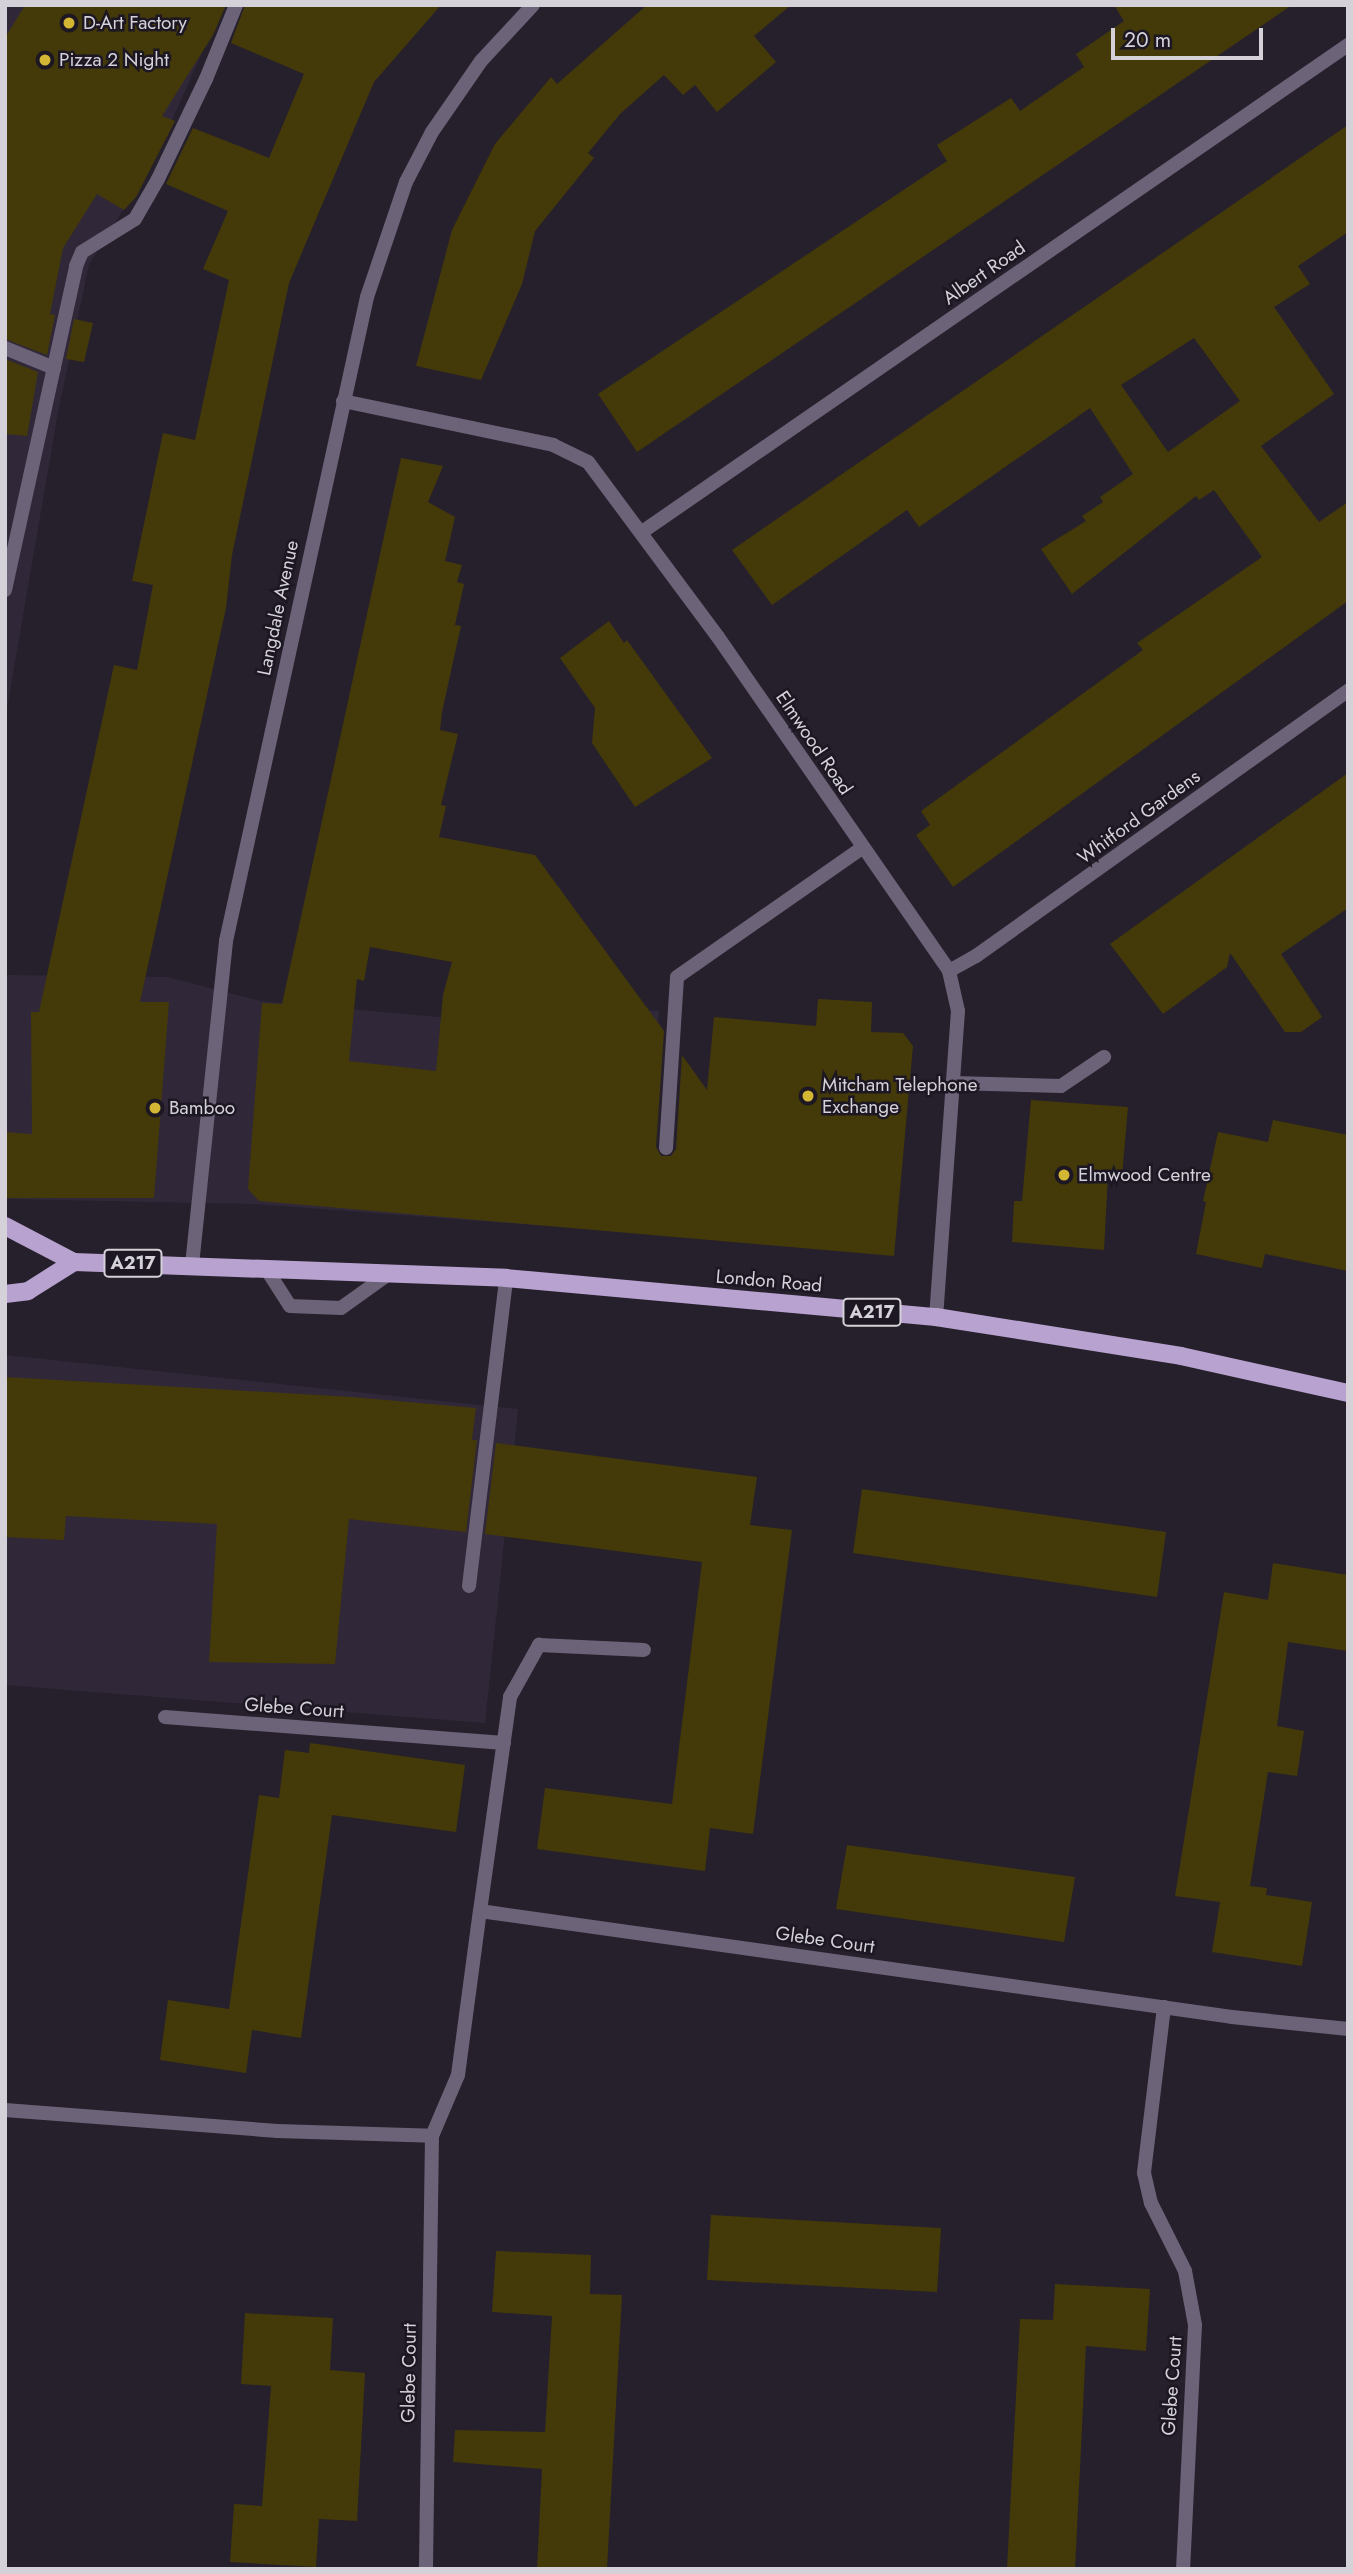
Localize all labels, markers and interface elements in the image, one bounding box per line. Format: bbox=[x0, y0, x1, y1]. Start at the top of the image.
place label: D-Art Factory bbox=[83, 12, 187, 34]
scale bar bbox=[1115, 14, 1267, 58]
marker: D-Art Factory bbox=[61, 15, 77, 31]
text: 20 m bbox=[1124, 25, 1171, 55]
place label: Pizza 2 Night bbox=[59, 49, 169, 71]
marker: Pizza 2 Night bbox=[37, 52, 53, 68]
street label: Albert Road bbox=[938, 236, 1030, 310]
street label: Langdale Avenue bbox=[253, 538, 303, 678]
street label: Elmwood Road bbox=[771, 687, 857, 799]
street label: Whitford Gardens bbox=[1073, 765, 1205, 869]
place label: Mitcham Telephone Exchange bbox=[822, 1074, 977, 1118]
marker: Mitcham Telephone Exchange bbox=[800, 1088, 816, 1104]
place label: Bamboo bbox=[169, 1097, 235, 1119]
marker: Bamboo bbox=[147, 1100, 163, 1116]
place label: Elmwood Centre bbox=[1078, 1164, 1211, 1186]
marker: Elmwood Centre bbox=[1056, 1167, 1072, 1183]
road number: A217 bbox=[103, 1248, 163, 1278]
street label: London Road bbox=[715, 1265, 823, 1297]
road number: A217 bbox=[842, 1297, 902, 1326]
street label: Glebe Court bbox=[244, 1693, 344, 1723]
street label: Glebe Court bbox=[774, 1922, 876, 1958]
street label: Glebe Court bbox=[397, 2323, 421, 2423]
street label: Glebe Court bbox=[1157, 2336, 1187, 2436]

